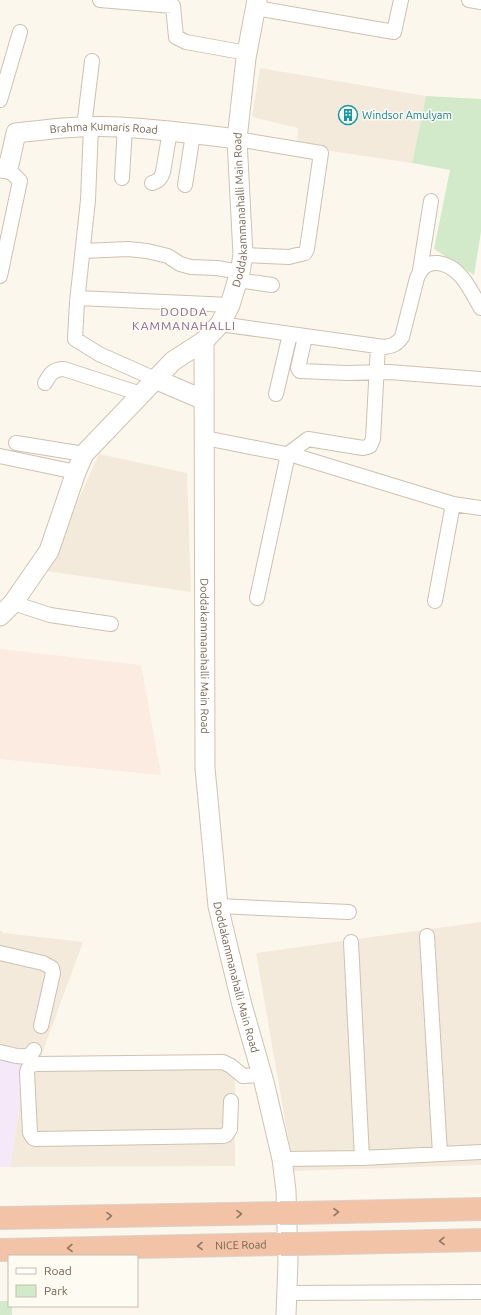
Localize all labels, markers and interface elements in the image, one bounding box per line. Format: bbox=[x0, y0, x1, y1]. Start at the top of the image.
building icon: Windsor Amulyam bbox=[337, 104, 359, 126]
place label: Windsor Amulyam bbox=[362, 109, 452, 121]
street label: Brahma Kumaris Road bbox=[49, 120, 158, 136]
street label: Doddakammanahalli Main Road bbox=[230, 132, 249, 289]
district label: DODDA KAMMANAHALLI bbox=[132, 305, 236, 332]
street label: Doddakammanahalli Main Road bbox=[199, 578, 211, 734]
street label: Doddakammanahalli Main Road bbox=[212, 901, 261, 1054]
one-way arrow bbox=[333, 1208, 339, 1216]
one-way arrow bbox=[236, 1210, 242, 1218]
one-way arrow bbox=[106, 1212, 112, 1220]
one-way arrow bbox=[439, 1237, 445, 1245]
street label: NICE Road bbox=[215, 1238, 267, 1251]
one-way arrow bbox=[197, 1242, 203, 1250]
one-way arrow bbox=[67, 1244, 73, 1252]
legend bbox=[8, 1255, 138, 1307]
text: Road bbox=[44, 1264, 72, 1277]
text: Park bbox=[44, 1284, 68, 1297]

